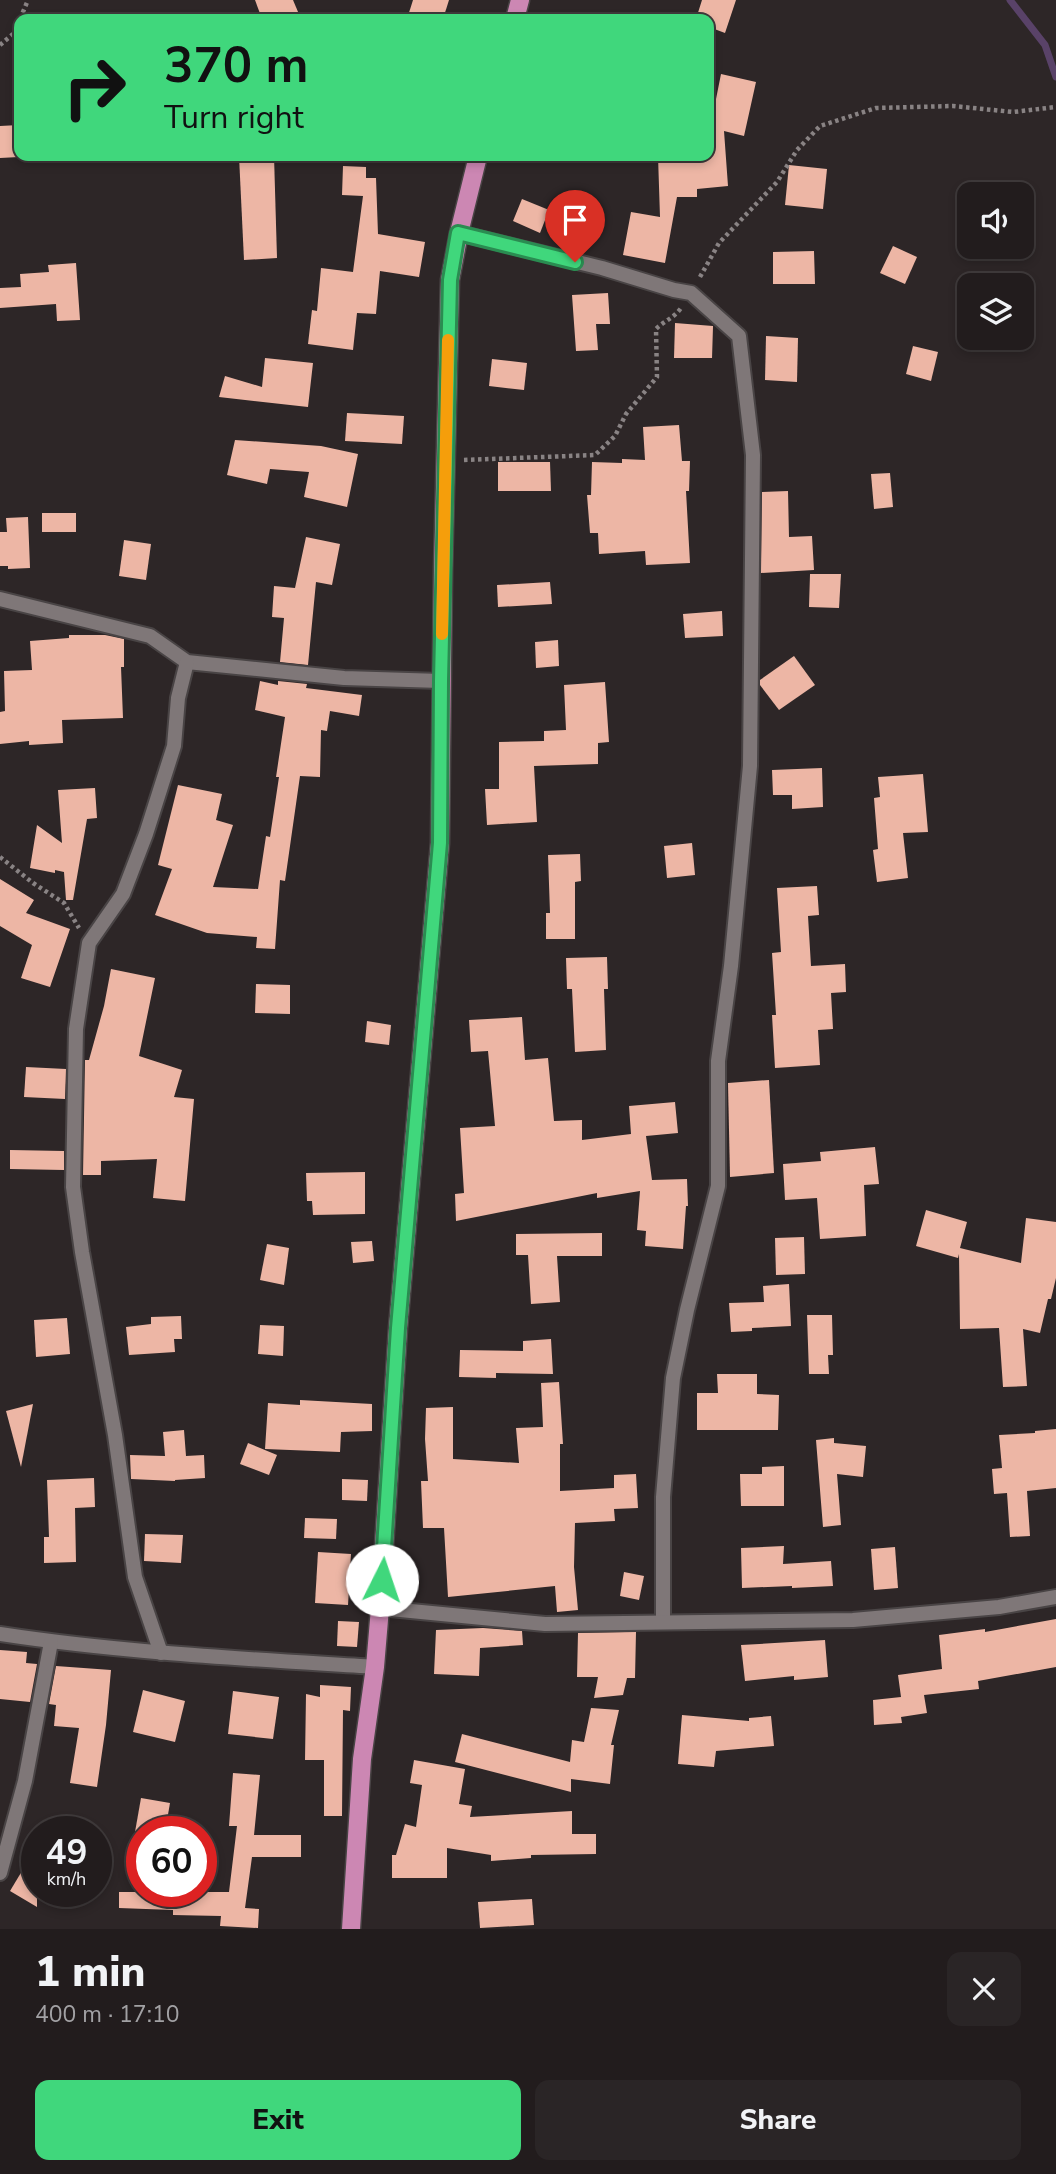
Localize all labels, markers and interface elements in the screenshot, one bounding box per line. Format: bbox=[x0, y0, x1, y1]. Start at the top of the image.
text: 370 m bbox=[164, 32, 308, 99]
icon: right bbox=[49, 42, 140, 133]
text: Turn right bbox=[164, 96, 304, 139]
map controls bbox=[957, 182, 1034, 350]
button: sound bbox=[957, 182, 1034, 259]
pin bbox=[545, 190, 605, 262]
icon: arrive bbox=[556, 201, 594, 239]
button: layers bbox=[957, 273, 1034, 350]
position arrow bbox=[345, 1543, 419, 1617]
speed limit sign: 60 bbox=[126, 1816, 217, 1907]
text: 49 bbox=[45, 1829, 88, 1876]
text: km/h bbox=[47, 1867, 86, 1891]
text: 1 min bbox=[35, 1944, 145, 2001]
button: close bbox=[947, 1952, 1021, 2026]
text: 400 m · 17:10 bbox=[35, 1999, 180, 2030]
button: Exit bbox=[35, 2080, 521, 2160]
button: Share bbox=[535, 2080, 1021, 2160]

